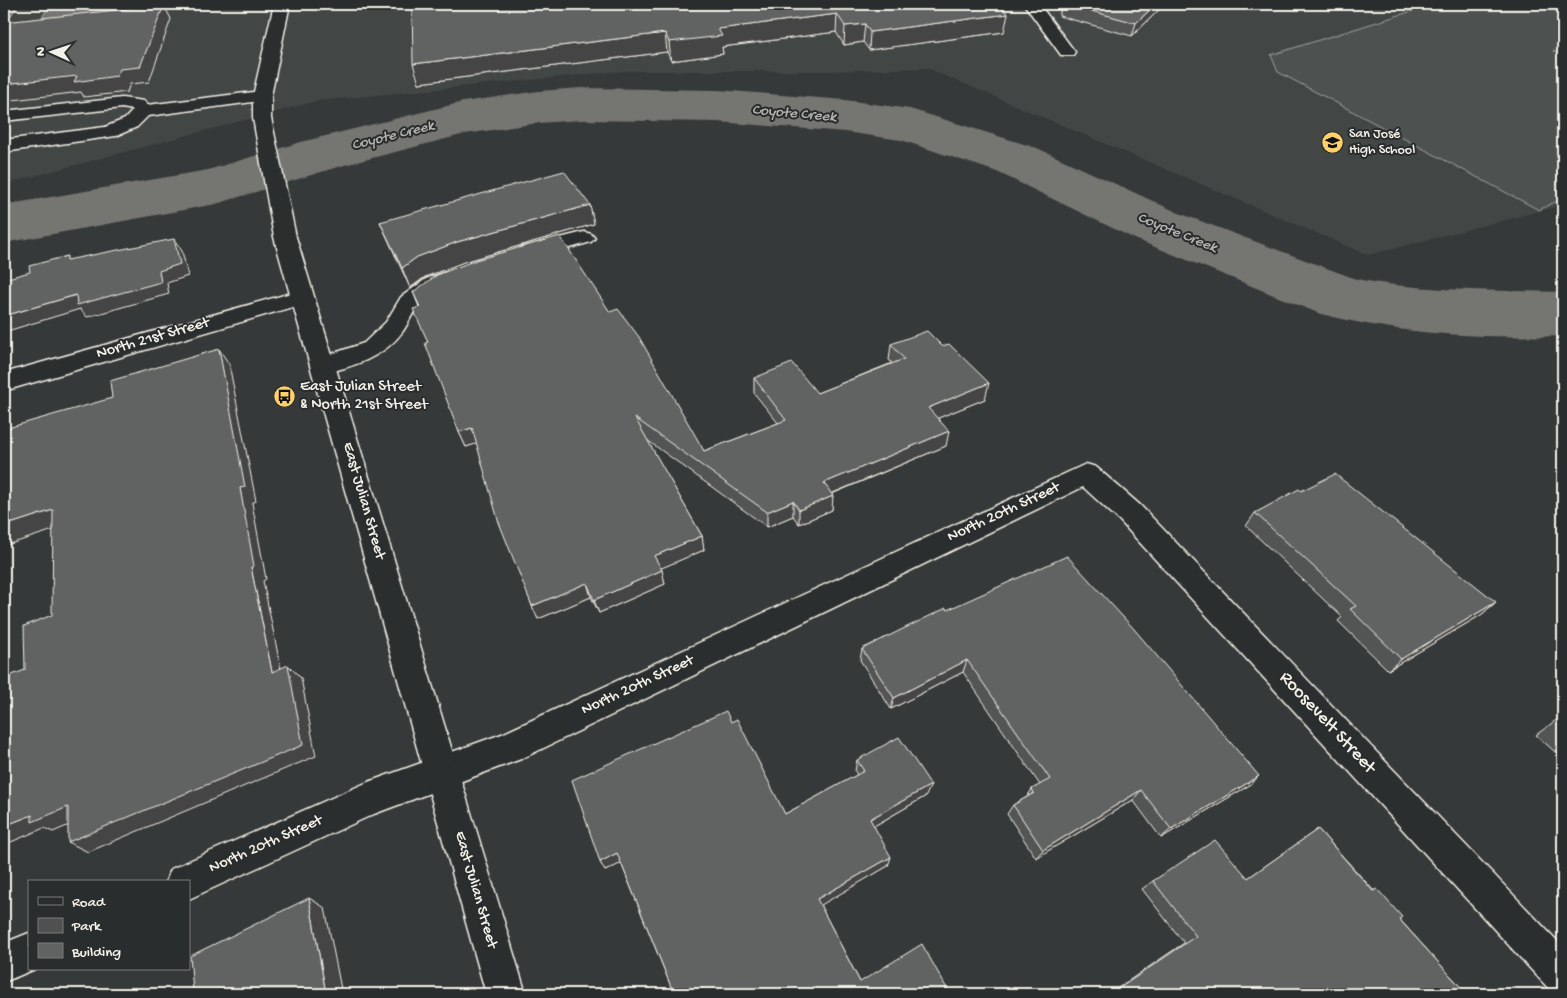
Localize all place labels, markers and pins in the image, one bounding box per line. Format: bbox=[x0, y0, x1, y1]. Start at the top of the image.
place label: San José High School bbox=[1349, 126, 1415, 159]
school or university icon: San José High School bbox=[1321, 130, 1345, 154]
place label: East Julian Street & North 21st Street bbox=[300, 378, 429, 415]
bus stop icon: East Julian Street & North 21st Street bbox=[272, 384, 296, 408]

